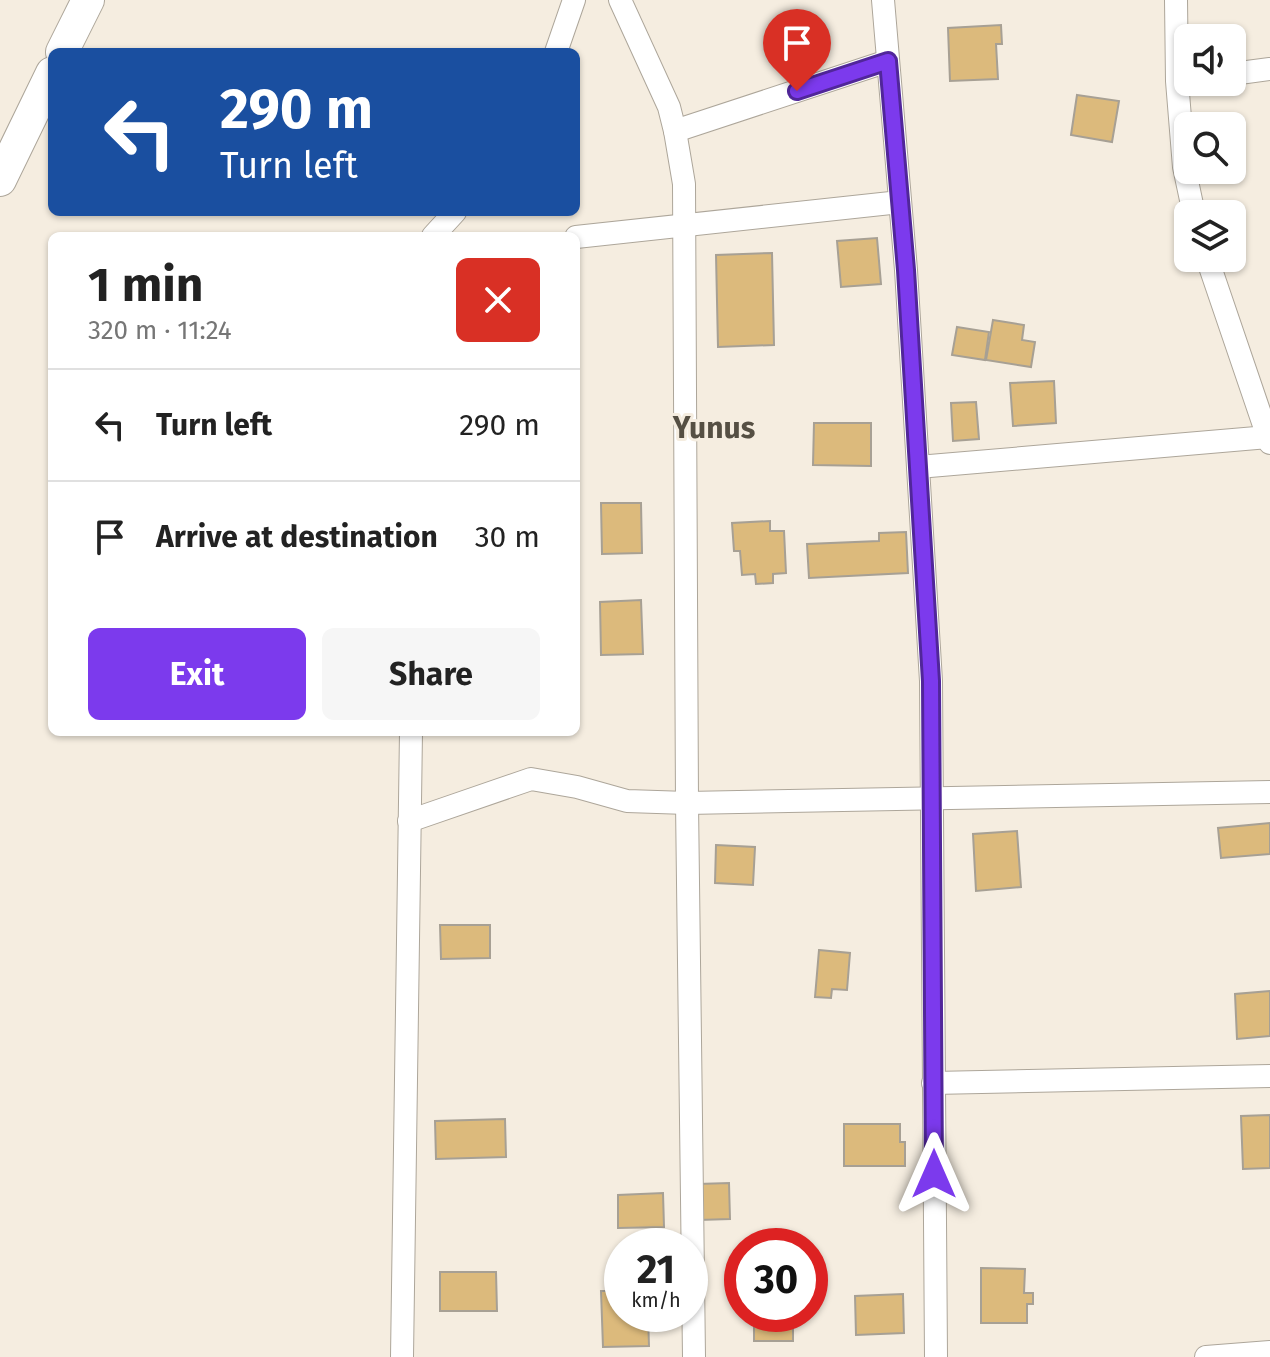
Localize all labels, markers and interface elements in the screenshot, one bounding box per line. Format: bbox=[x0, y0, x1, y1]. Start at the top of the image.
pin bbox=[763, 9, 831, 91]
icon: arrive bbox=[775, 21, 819, 65]
map controls bbox=[1174, 24, 1246, 272]
button: sound bbox=[1174, 24, 1246, 96]
text: 290 m bbox=[220, 76, 373, 143]
icon: left bbox=[88, 80, 192, 184]
button: search bbox=[1174, 112, 1246, 184]
text: Turn left bbox=[220, 144, 358, 188]
button: layers bbox=[1174, 200, 1246, 272]
text: 1 min bbox=[88, 256, 203, 314]
button: close bbox=[456, 258, 540, 342]
text: 320 m · 11:24 bbox=[88, 315, 232, 346]
icon: left bbox=[88, 403, 132, 447]
text: Turn left bbox=[156, 407, 272, 443]
text: 290 m bbox=[459, 407, 540, 443]
district label: Yunus bbox=[672, 410, 755, 446]
icon: arrive bbox=[88, 515, 132, 559]
text: Arrive at destination bbox=[156, 519, 438, 555]
text: 30 m bbox=[475, 519, 540, 555]
button: Exit bbox=[88, 628, 306, 720]
button: Share bbox=[322, 628, 540, 720]
position arrow bbox=[892, 1132, 976, 1216]
speed limit sign: 30 bbox=[724, 1228, 828, 1332]
text: 21 bbox=[637, 1246, 675, 1294]
text: km/h bbox=[631, 1288, 681, 1312]

